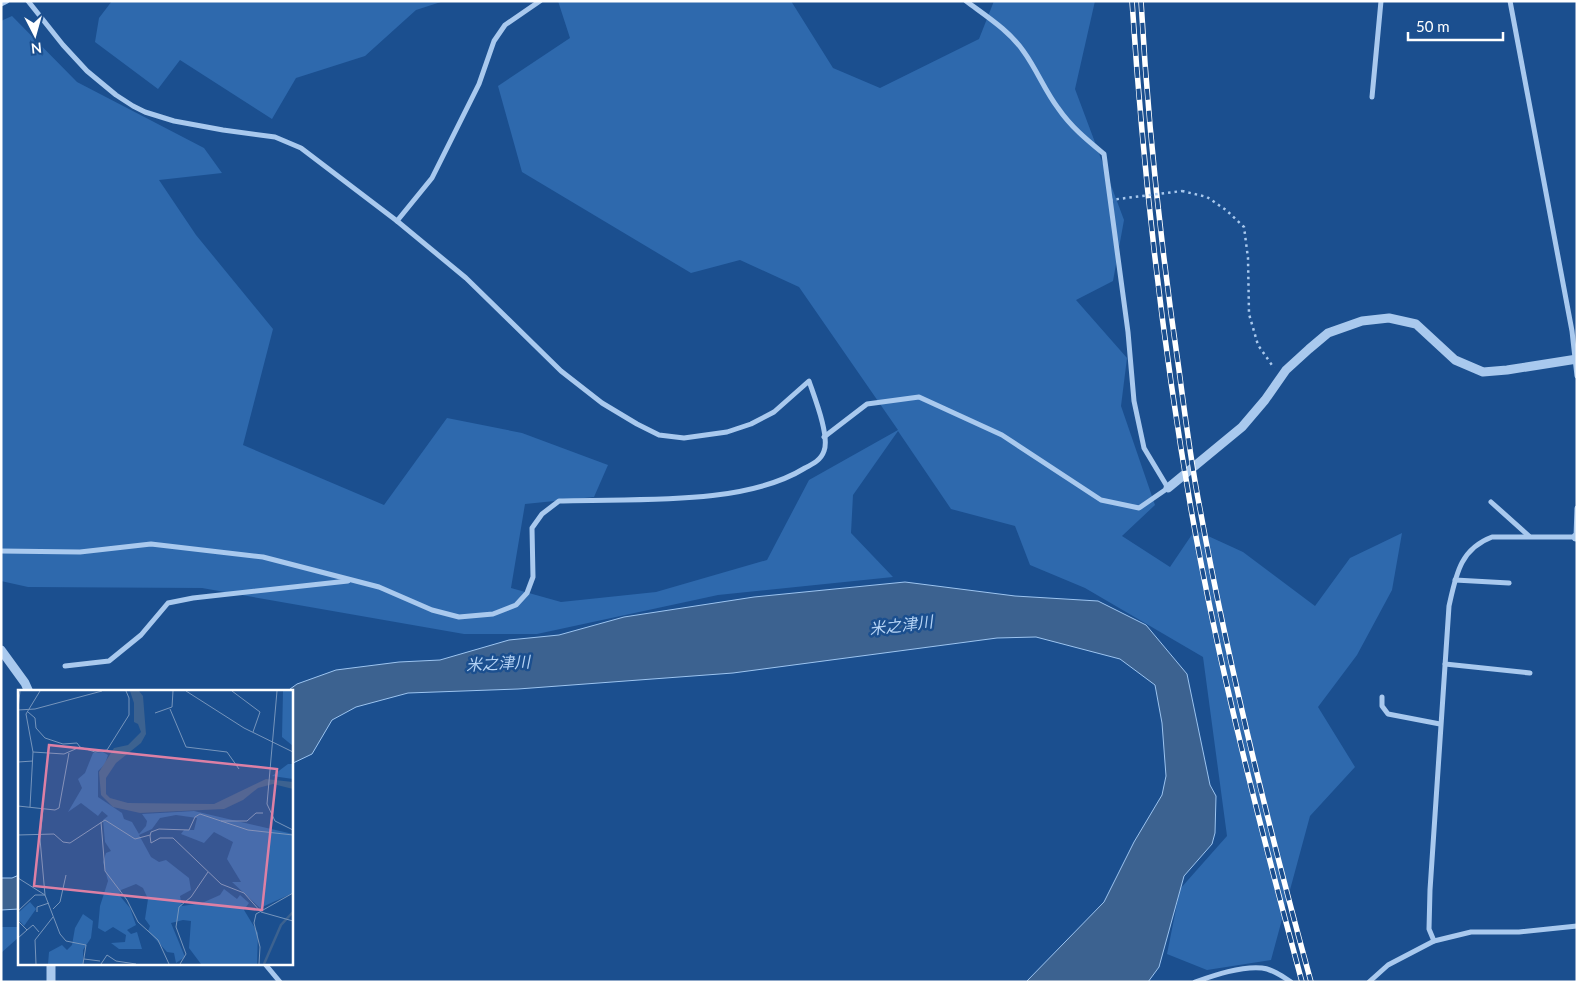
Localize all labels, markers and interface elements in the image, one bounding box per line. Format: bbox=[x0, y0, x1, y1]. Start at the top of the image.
north arrow bbox=[10, 10, 60, 60]
scale bar bbox=[1408, 10, 1503, 42]
text: 50 m bbox=[1416, 17, 1450, 35]
text: N bbox=[30, 39, 43, 57]
water label: 米之津川 bbox=[868, 611, 936, 638]
water label: 米之津川 bbox=[466, 651, 532, 674]
inset map bbox=[18, 690, 292, 966]

